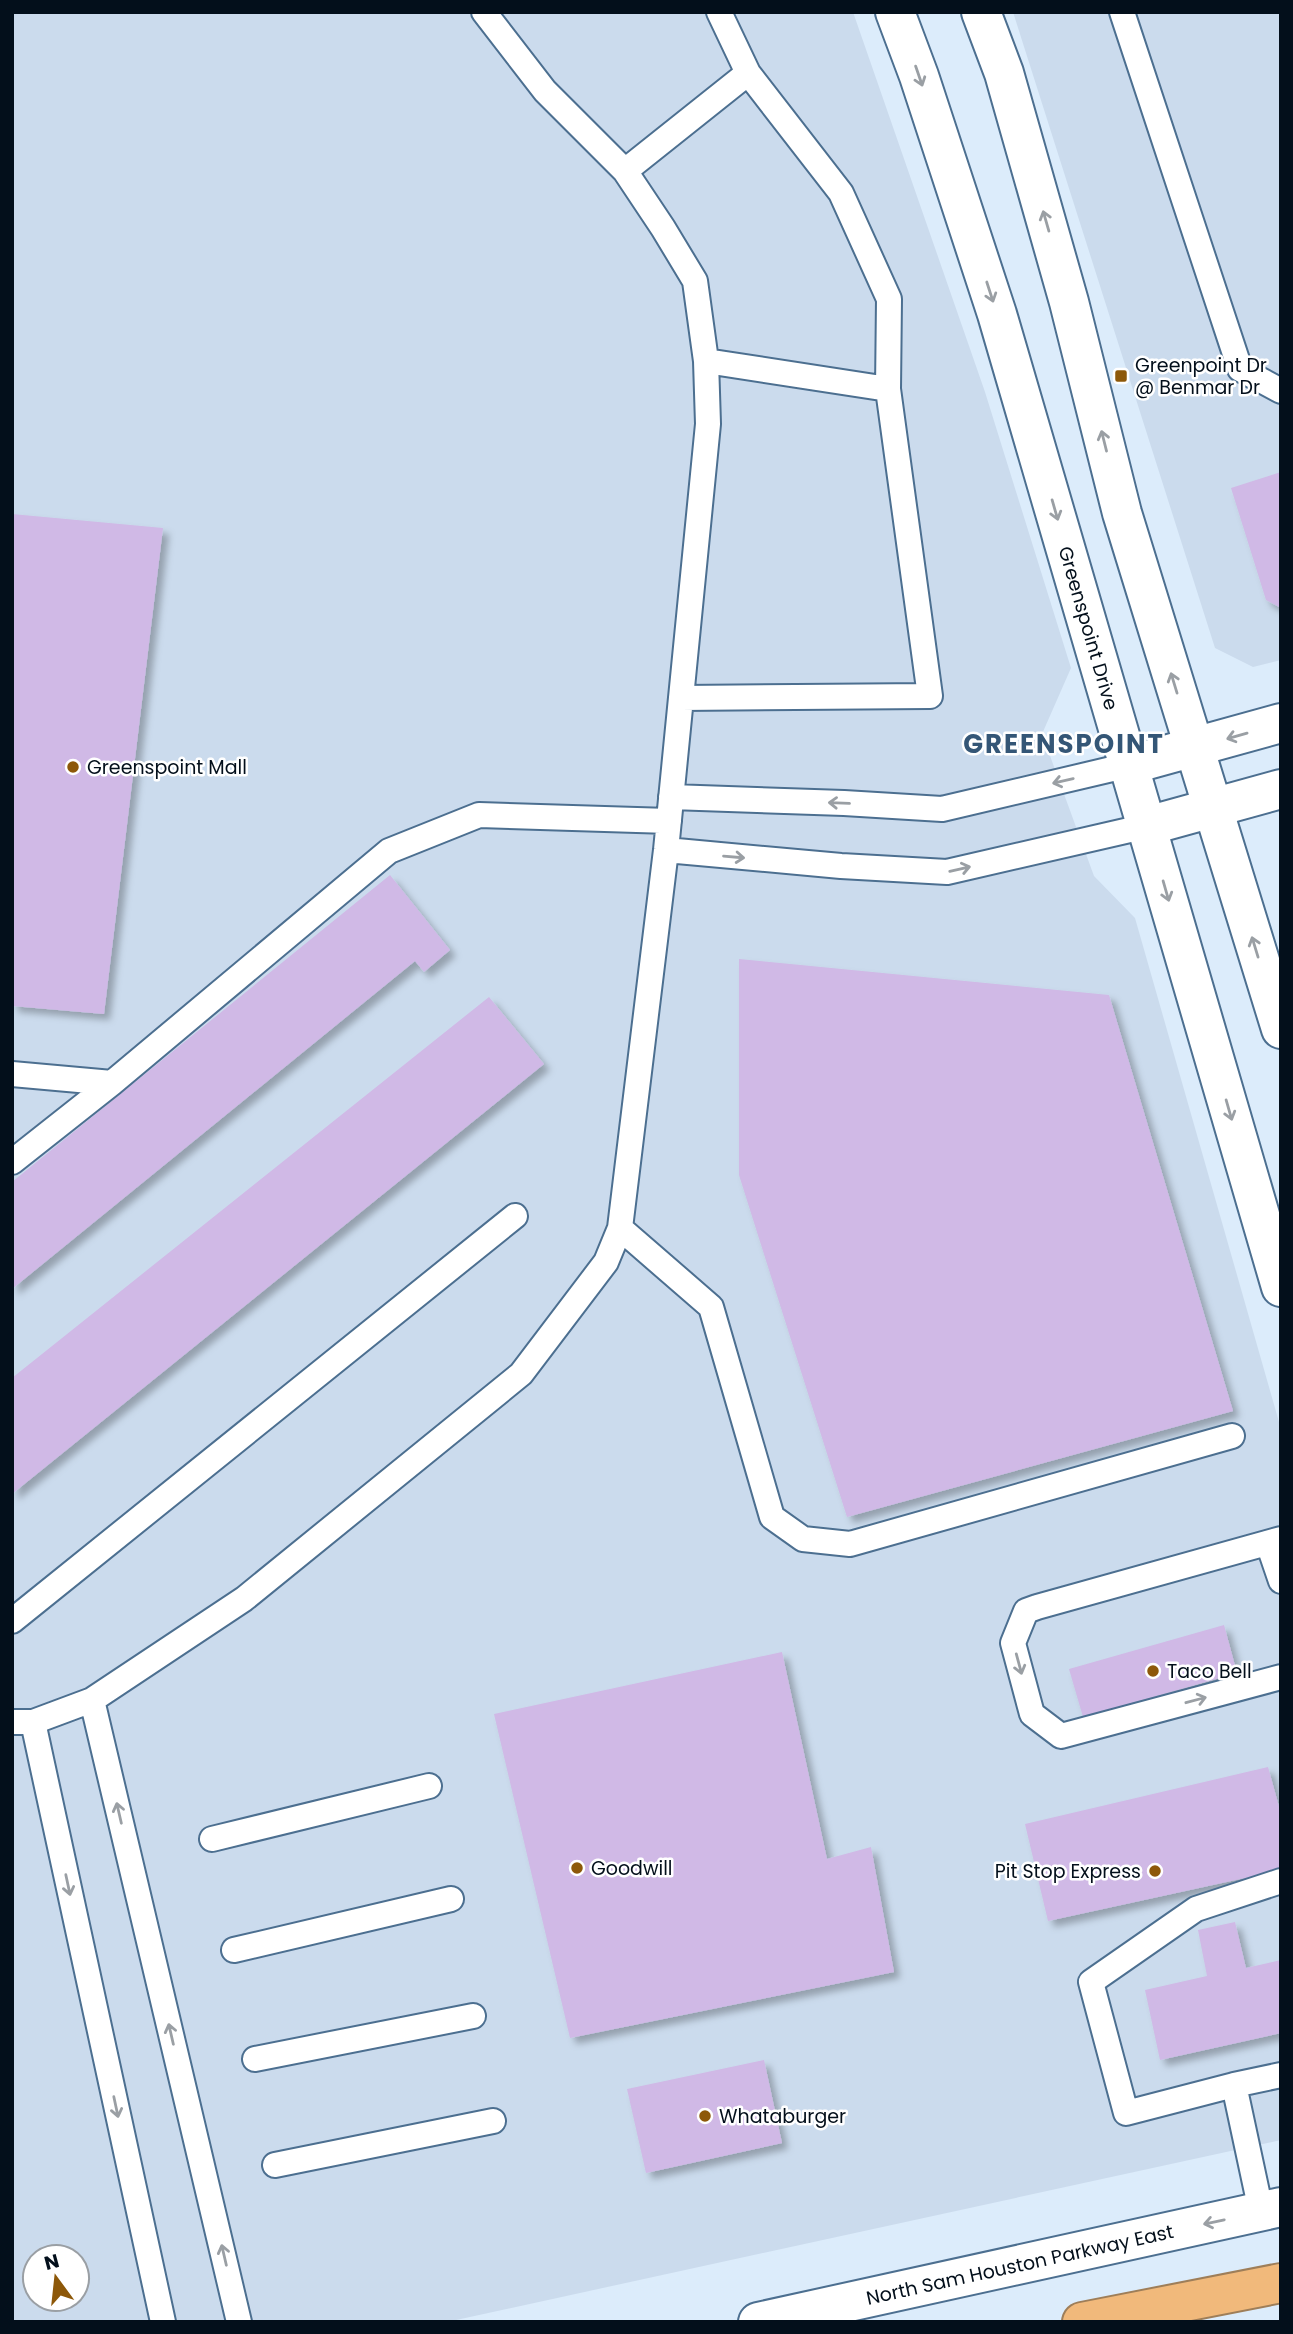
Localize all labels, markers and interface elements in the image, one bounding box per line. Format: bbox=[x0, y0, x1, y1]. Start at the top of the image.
one-way arrow bbox=[914, 65, 926, 87]
one-way arrow bbox=[1039, 210, 1052, 233]
one-way arrow bbox=[984, 281, 997, 303]
place label: Greenpoint Dr @ Benmar Dr bbox=[1135, 352, 1267, 401]
marker: Greenpoint Dr @ Benmar Dr bbox=[1113, 368, 1129, 384]
one-way arrow bbox=[1097, 430, 1110, 453]
one-way arrow bbox=[1049, 499, 1062, 521]
street label: Greenspoint Drive bbox=[1052, 543, 1125, 713]
one-way arrow bbox=[1166, 672, 1179, 694]
district label: GREENSPOINT bbox=[963, 726, 1165, 762]
one-way arrow bbox=[1227, 730, 1249, 743]
place label: Greenspoint Mall bbox=[87, 754, 247, 781]
marker: Greenspoint Mall bbox=[65, 759, 81, 775]
one-way arrow bbox=[1052, 774, 1075, 788]
one-way arrow bbox=[827, 796, 850, 809]
one-way arrow bbox=[722, 850, 745, 863]
one-way arrow bbox=[949, 862, 971, 875]
one-way arrow bbox=[1160, 880, 1173, 902]
one-way arrow bbox=[1248, 936, 1261, 958]
one-way arrow bbox=[1224, 1098, 1237, 1120]
one-way arrow bbox=[1013, 1652, 1026, 1675]
place label: Taco Bell bbox=[1167, 1658, 1252, 1685]
marker: Taco Bell bbox=[1145, 1663, 1161, 1679]
one-way arrow bbox=[1184, 1693, 1207, 1706]
one-way arrow bbox=[112, 1802, 125, 1825]
place label: Goodwill bbox=[591, 1855, 673, 1882]
place label: Pit Stop Express bbox=[995, 1858, 1141, 1885]
marker: Goodwill bbox=[569, 1860, 585, 1876]
marker: Pit Stop Express bbox=[1147, 1863, 1163, 1879]
one-way arrow bbox=[62, 1873, 75, 1896]
one-way arrow bbox=[164, 2023, 177, 2046]
one-way arrow bbox=[110, 2095, 124, 2118]
place label: Whataburger bbox=[719, 2103, 846, 2130]
marker: Whataburger bbox=[697, 2108, 713, 2124]
one-way arrow bbox=[1203, 2216, 1226, 2229]
street label: North Sam Houston Parkway East bbox=[864, 2218, 1176, 2311]
north arrow bbox=[21, 2243, 91, 2313]
one-way arrow bbox=[217, 2244, 230, 2267]
text: N bbox=[41, 2247, 62, 2277]

